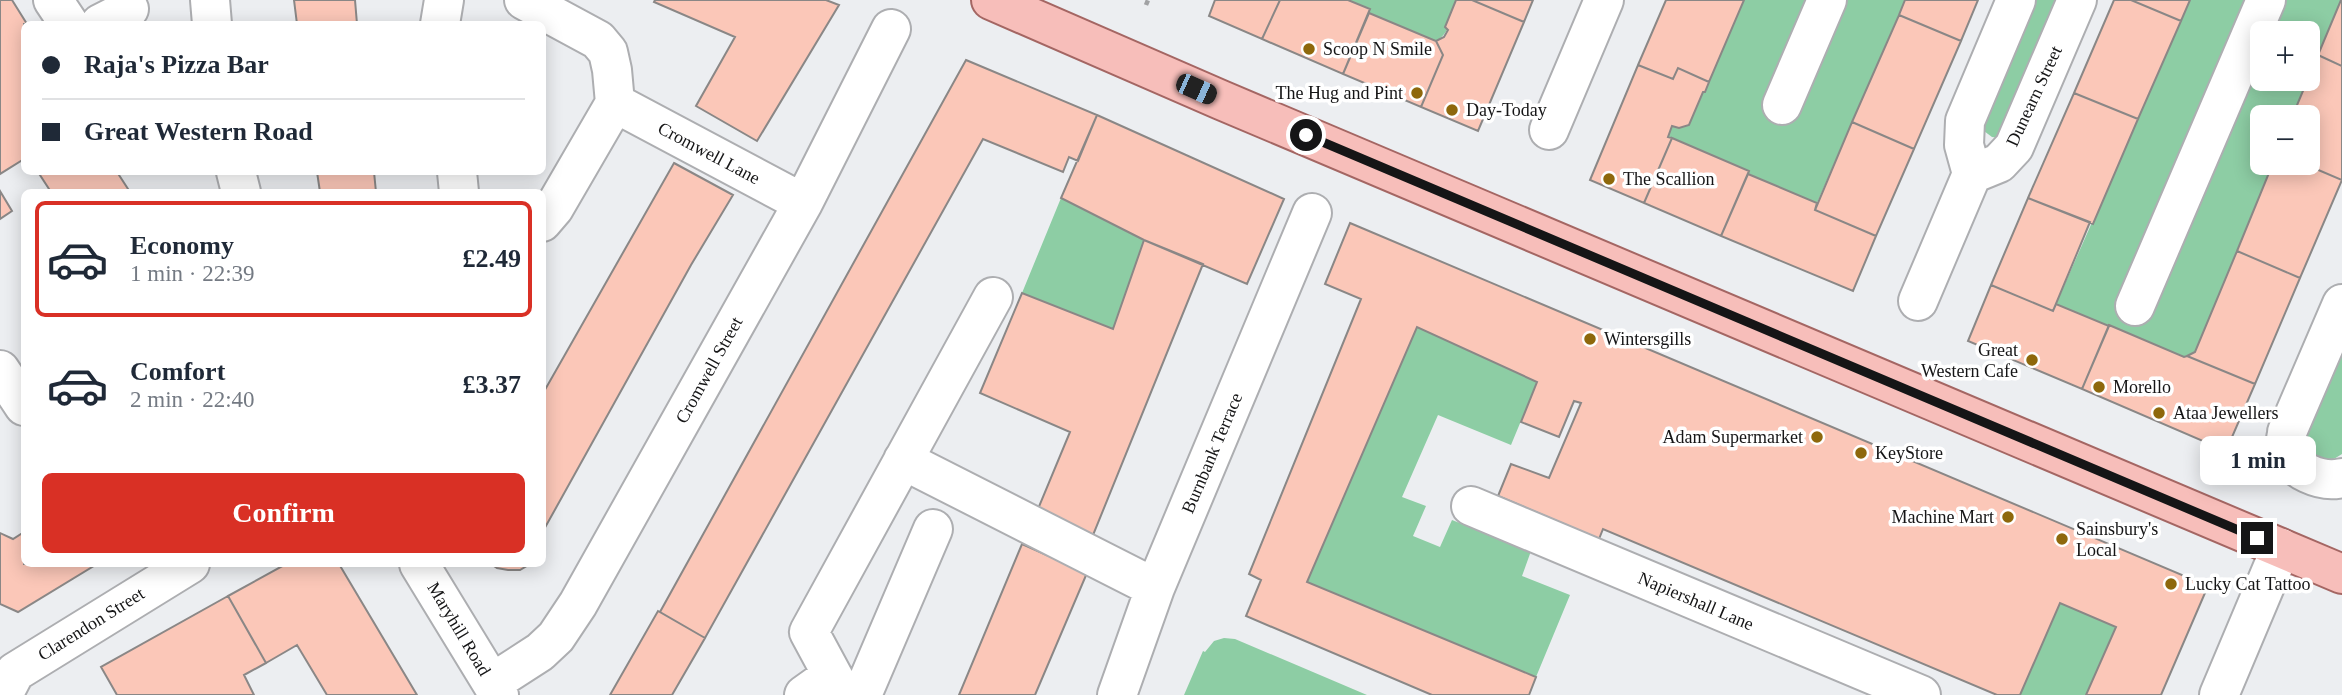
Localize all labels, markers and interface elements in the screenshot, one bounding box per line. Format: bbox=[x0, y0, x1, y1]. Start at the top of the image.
map controls bbox=[2250, 21, 2320, 175]
button: + bbox=[2250, 21, 2320, 91]
place label: Scoop N Smile bbox=[1323, 39, 1432, 59]
marker: Scoop N Smile bbox=[1301, 41, 1317, 57]
street label: Dunearn Street bbox=[2002, 43, 2066, 149]
text: Raja's Pizza Bar bbox=[84, 50, 269, 79]
car bbox=[1173, 71, 1220, 107]
place label: The Hug and Pint bbox=[1276, 83, 1403, 103]
marker: The Hug and Pint bbox=[1409, 85, 1425, 101]
place label: Day-Today bbox=[1466, 100, 1547, 120]
marker: Day-Today bbox=[1444, 102, 1460, 118]
button: − bbox=[2250, 105, 2320, 175]
text: Great Western Road bbox=[84, 117, 313, 146]
street label: Cromwell Lane bbox=[655, 118, 763, 188]
route start bbox=[1290, 119, 1322, 151]
place label: The Scallion bbox=[1623, 169, 1714, 189]
marker: The Scallion bbox=[1601, 171, 1617, 187]
icon: car bbox=[46, 228, 109, 291]
text: Economy bbox=[130, 231, 234, 260]
text: £2.49 bbox=[463, 244, 521, 273]
text: 1 min · 22:39 bbox=[130, 261, 255, 286]
street label: Cromwell Street bbox=[672, 313, 746, 427]
place label: Wintersgills bbox=[1604, 329, 1691, 349]
marker: Wintersgills bbox=[1582, 331, 1598, 347]
place label: Great Western Cafe bbox=[1921, 340, 2018, 381]
marker: Great Western Cafe bbox=[2024, 352, 2040, 368]
icon: car bbox=[46, 354, 109, 417]
text: Comfort bbox=[130, 357, 225, 386]
text: £3.37 bbox=[463, 370, 521, 399]
place label: Morello bbox=[2113, 377, 2171, 397]
marker: Morello bbox=[2091, 379, 2107, 395]
text: 2 min · 22:40 bbox=[130, 387, 255, 412]
street label: Burnbank Terrace bbox=[1178, 390, 1246, 516]
place label: Ataa Jewellers bbox=[2173, 403, 2278, 423]
marker: Ataa Jewellers bbox=[2151, 405, 2167, 421]
place label: Adam Supermarket bbox=[1663, 427, 1803, 447]
marker: Adam Supermarket bbox=[1809, 429, 1825, 445]
callout: 1 min bbox=[2199, 436, 2315, 486]
place label: KeyStore bbox=[1875, 443, 1943, 463]
marker: KeyStore bbox=[1853, 445, 1869, 461]
text: 1 min bbox=[2230, 448, 2286, 473]
button: Confirm bbox=[42, 473, 525, 553]
place label: Machine Mart bbox=[1892, 507, 1994, 527]
marker: Machine Mart bbox=[2000, 509, 2016, 525]
place label: Sainsbury's Local bbox=[2076, 519, 2158, 560]
route end bbox=[2241, 522, 2273, 554]
marker: Sainsbury's Local bbox=[2054, 531, 2070, 547]
street label: Napiershall Lane bbox=[1635, 568, 1757, 634]
place label: Lucky Cat Tattoo bbox=[2185, 574, 2310, 594]
marker: Lucky Cat Tattoo bbox=[2163, 576, 2179, 592]
street label: Maryhill Road bbox=[423, 579, 495, 679]
street label: Clarendon Street bbox=[34, 583, 148, 665]

